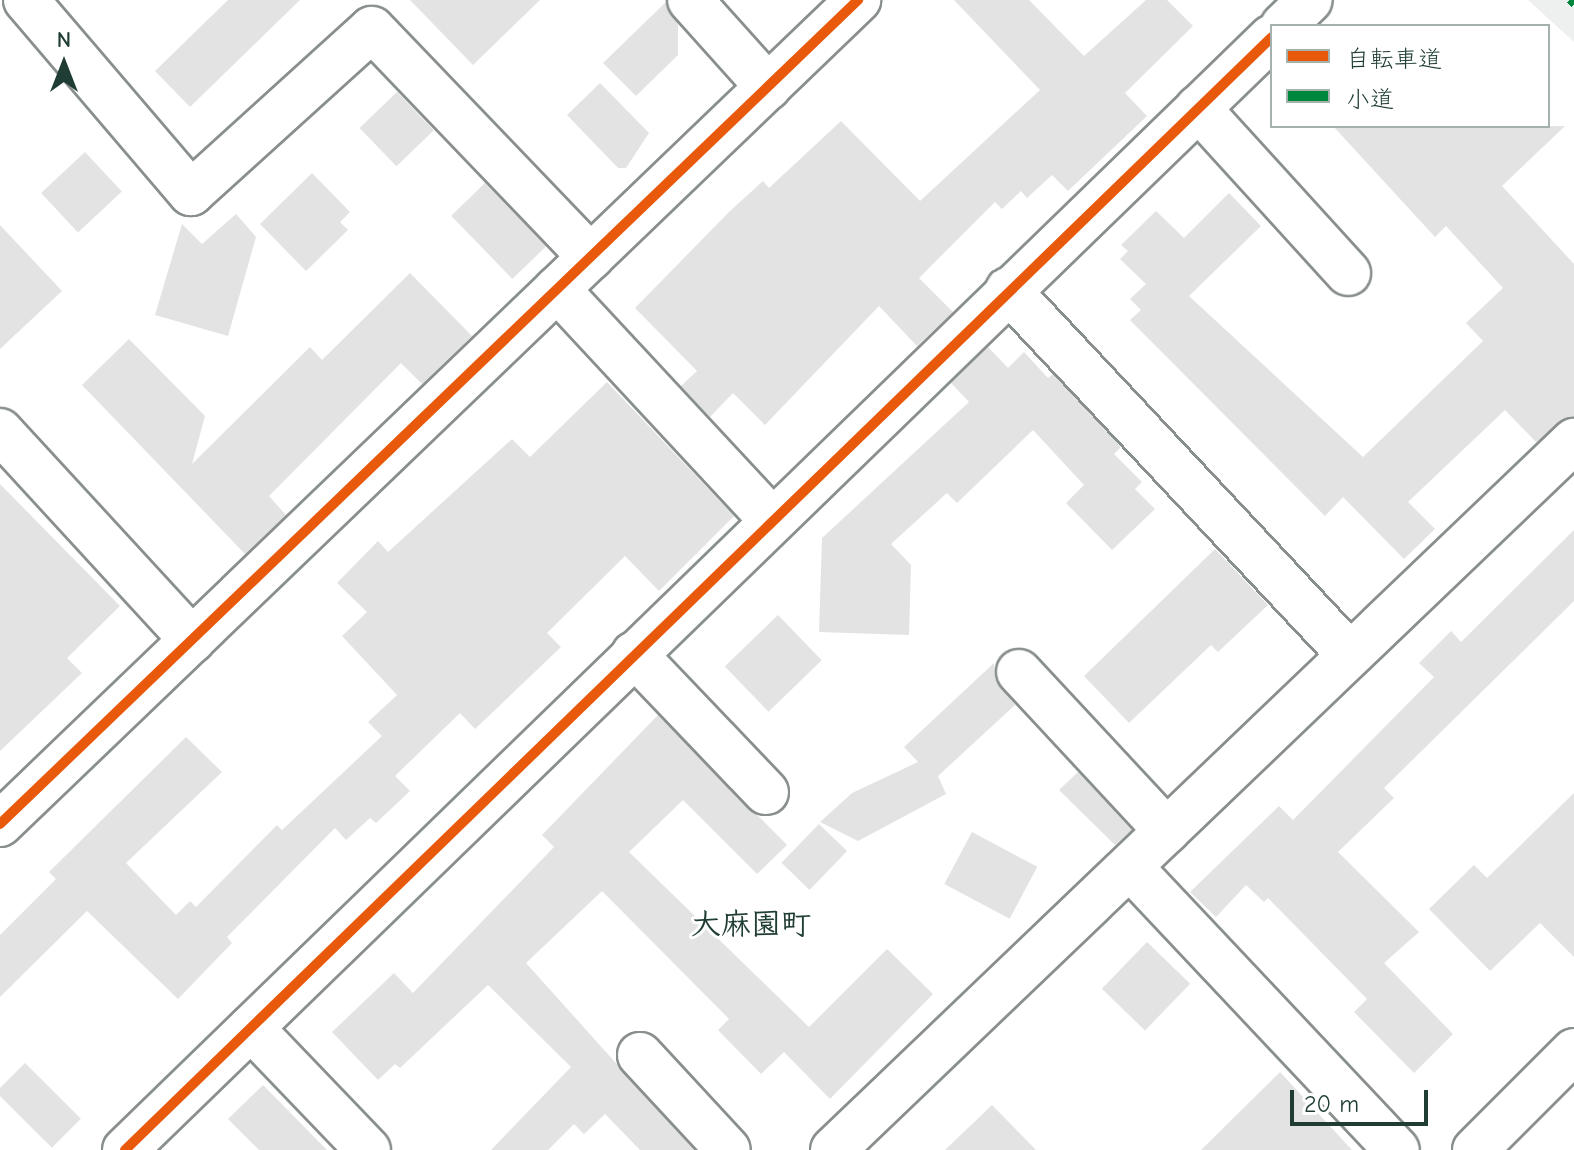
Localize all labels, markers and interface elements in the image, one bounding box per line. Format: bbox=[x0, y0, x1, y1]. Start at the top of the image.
north arrow bbox=[24, 24, 104, 104]
legend bbox=[1270, 24, 1550, 128]
text: N bbox=[57, 27, 71, 53]
text: 自転車道 bbox=[1346, 45, 1442, 73]
text: 小道 bbox=[1346, 85, 1394, 113]
district label: 大麻園町 bbox=[691, 907, 811, 943]
scale bar bbox=[1294, 1074, 1432, 1124]
text: 20 m bbox=[1304, 1090, 1359, 1118]

